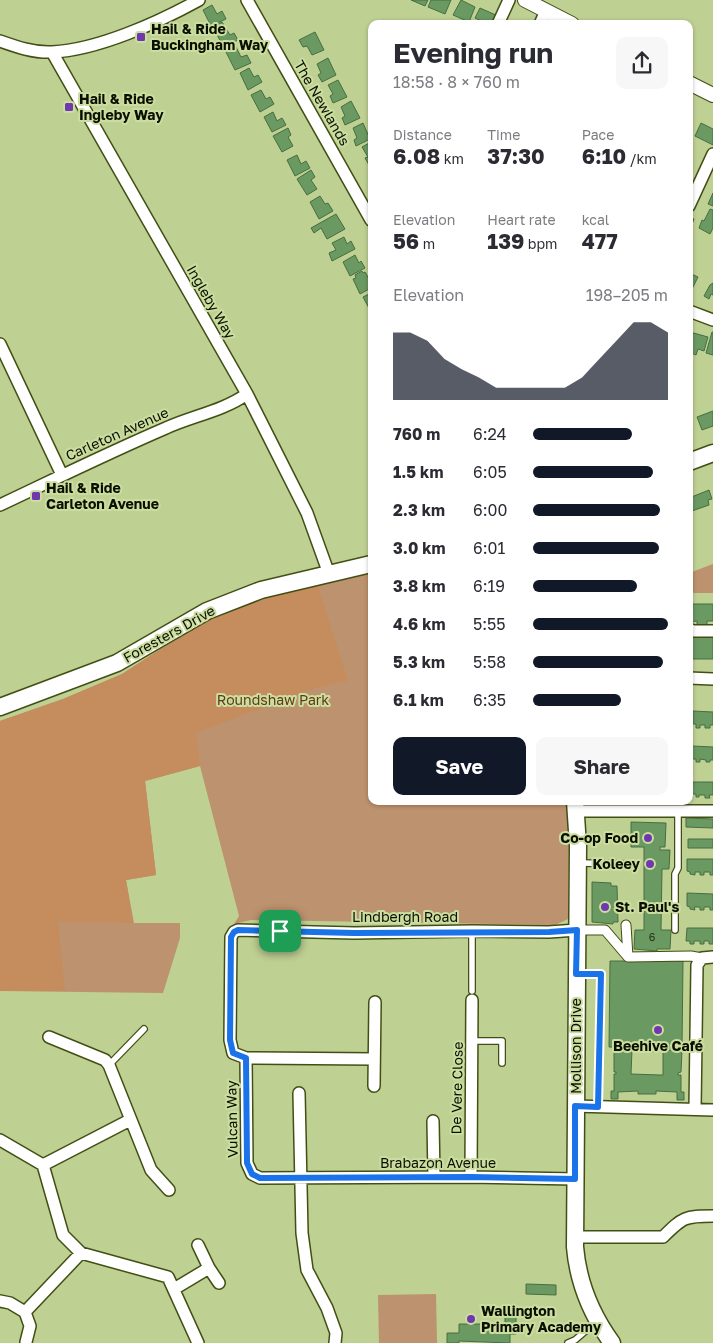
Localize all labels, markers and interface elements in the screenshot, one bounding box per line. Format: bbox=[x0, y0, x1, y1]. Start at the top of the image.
place label: Hail & Ride Buckingham Way bbox=[151, 20, 269, 53]
marker: Hail & Ride Buckingham Way bbox=[135, 31, 147, 43]
text: Evening run bbox=[393, 36, 553, 69]
button: share bbox=[616, 37, 668, 89]
street label: The Newlands bbox=[291, 57, 354, 149]
text: 18:58 · 8 × 760 m bbox=[393, 72, 520, 92]
place label: Hail & Ride Ingleby Way bbox=[79, 90, 164, 123]
marker: Hail & Ride Ingleby Way bbox=[63, 101, 75, 113]
text: Distance bbox=[393, 126, 452, 143]
text: Time bbox=[487, 126, 520, 143]
text: Pace bbox=[582, 126, 614, 143]
text: 6.08 bbox=[393, 143, 440, 169]
text: 37:30 bbox=[487, 143, 545, 169]
text: 6:10 bbox=[582, 143, 626, 169]
text: km bbox=[440, 150, 464, 167]
text: /km bbox=[626, 150, 657, 167]
text: Elevation bbox=[393, 211, 455, 228]
text: Heart rate bbox=[487, 211, 556, 228]
text: kcal bbox=[582, 211, 609, 228]
text: 56 bbox=[393, 228, 419, 254]
text: 139 bbox=[487, 228, 524, 254]
text: 477 bbox=[582, 228, 618, 254]
text: m bbox=[419, 235, 435, 252]
text: bpm bbox=[524, 235, 557, 252]
street label: Ingleby Way bbox=[184, 262, 239, 342]
text: Elevation bbox=[393, 285, 464, 305]
text: 198–205 m bbox=[586, 285, 668, 305]
street label: Carleton Avenue bbox=[63, 403, 171, 464]
text: 760 m bbox=[393, 424, 440, 444]
text: 6:24 bbox=[473, 424, 507, 444]
text: 1.5 km bbox=[393, 462, 443, 482]
text: 6:05 bbox=[473, 462, 507, 482]
place label: Hail & Ride Carleton Avenue bbox=[46, 479, 159, 512]
marker: Hail & Ride Carleton Avenue bbox=[30, 490, 42, 502]
text: 2.3 km bbox=[393, 500, 445, 520]
text: 6:00 bbox=[473, 500, 507, 520]
text: 3.0 km bbox=[393, 538, 446, 558]
text: 6:01 bbox=[473, 538, 505, 558]
text: 3.8 km bbox=[393, 576, 445, 596]
text: 6:19 bbox=[473, 576, 505, 596]
street label: Foresters Drive bbox=[120, 601, 218, 666]
text: 4.6 km bbox=[393, 614, 446, 634]
text: 5:55 bbox=[473, 614, 506, 634]
text: 5.3 km bbox=[393, 652, 445, 672]
text: 5:58 bbox=[473, 652, 506, 672]
text: 6.1 km bbox=[393, 690, 444, 710]
text: 6:35 bbox=[473, 690, 506, 710]
park label: Roundshaw Park bbox=[217, 691, 329, 708]
button: Save bbox=[393, 737, 526, 795]
button: Share bbox=[536, 737, 668, 795]
place label: Co-op Food bbox=[560, 829, 638, 846]
marker: Co-op Food bbox=[642, 832, 654, 844]
place label: Koleey bbox=[592, 855, 641, 872]
marker: Koleey bbox=[644, 858, 656, 870]
place label: St. Paul's bbox=[615, 898, 679, 915]
marker: St. Paul's bbox=[599, 901, 611, 913]
street label: Lindbergh Road bbox=[352, 908, 458, 925]
pin bbox=[259, 910, 301, 952]
icon: arrive bbox=[266, 917, 294, 945]
house number: 6 bbox=[649, 930, 656, 943]
street label: Mollison Drive bbox=[567, 998, 584, 1094]
marker: Beehive Café bbox=[652, 1024, 664, 1036]
place label: Beehive Café bbox=[613, 1037, 703, 1054]
street label: De Vere Close bbox=[447, 1041, 466, 1135]
street label: Vulcan Way bbox=[222, 1080, 241, 1158]
street label: Brabazon Avenue bbox=[380, 1154, 496, 1171]
place label: Wallington Primary Academy bbox=[481, 1302, 602, 1335]
marker: Wallington Primary Academy bbox=[465, 1313, 477, 1325]

